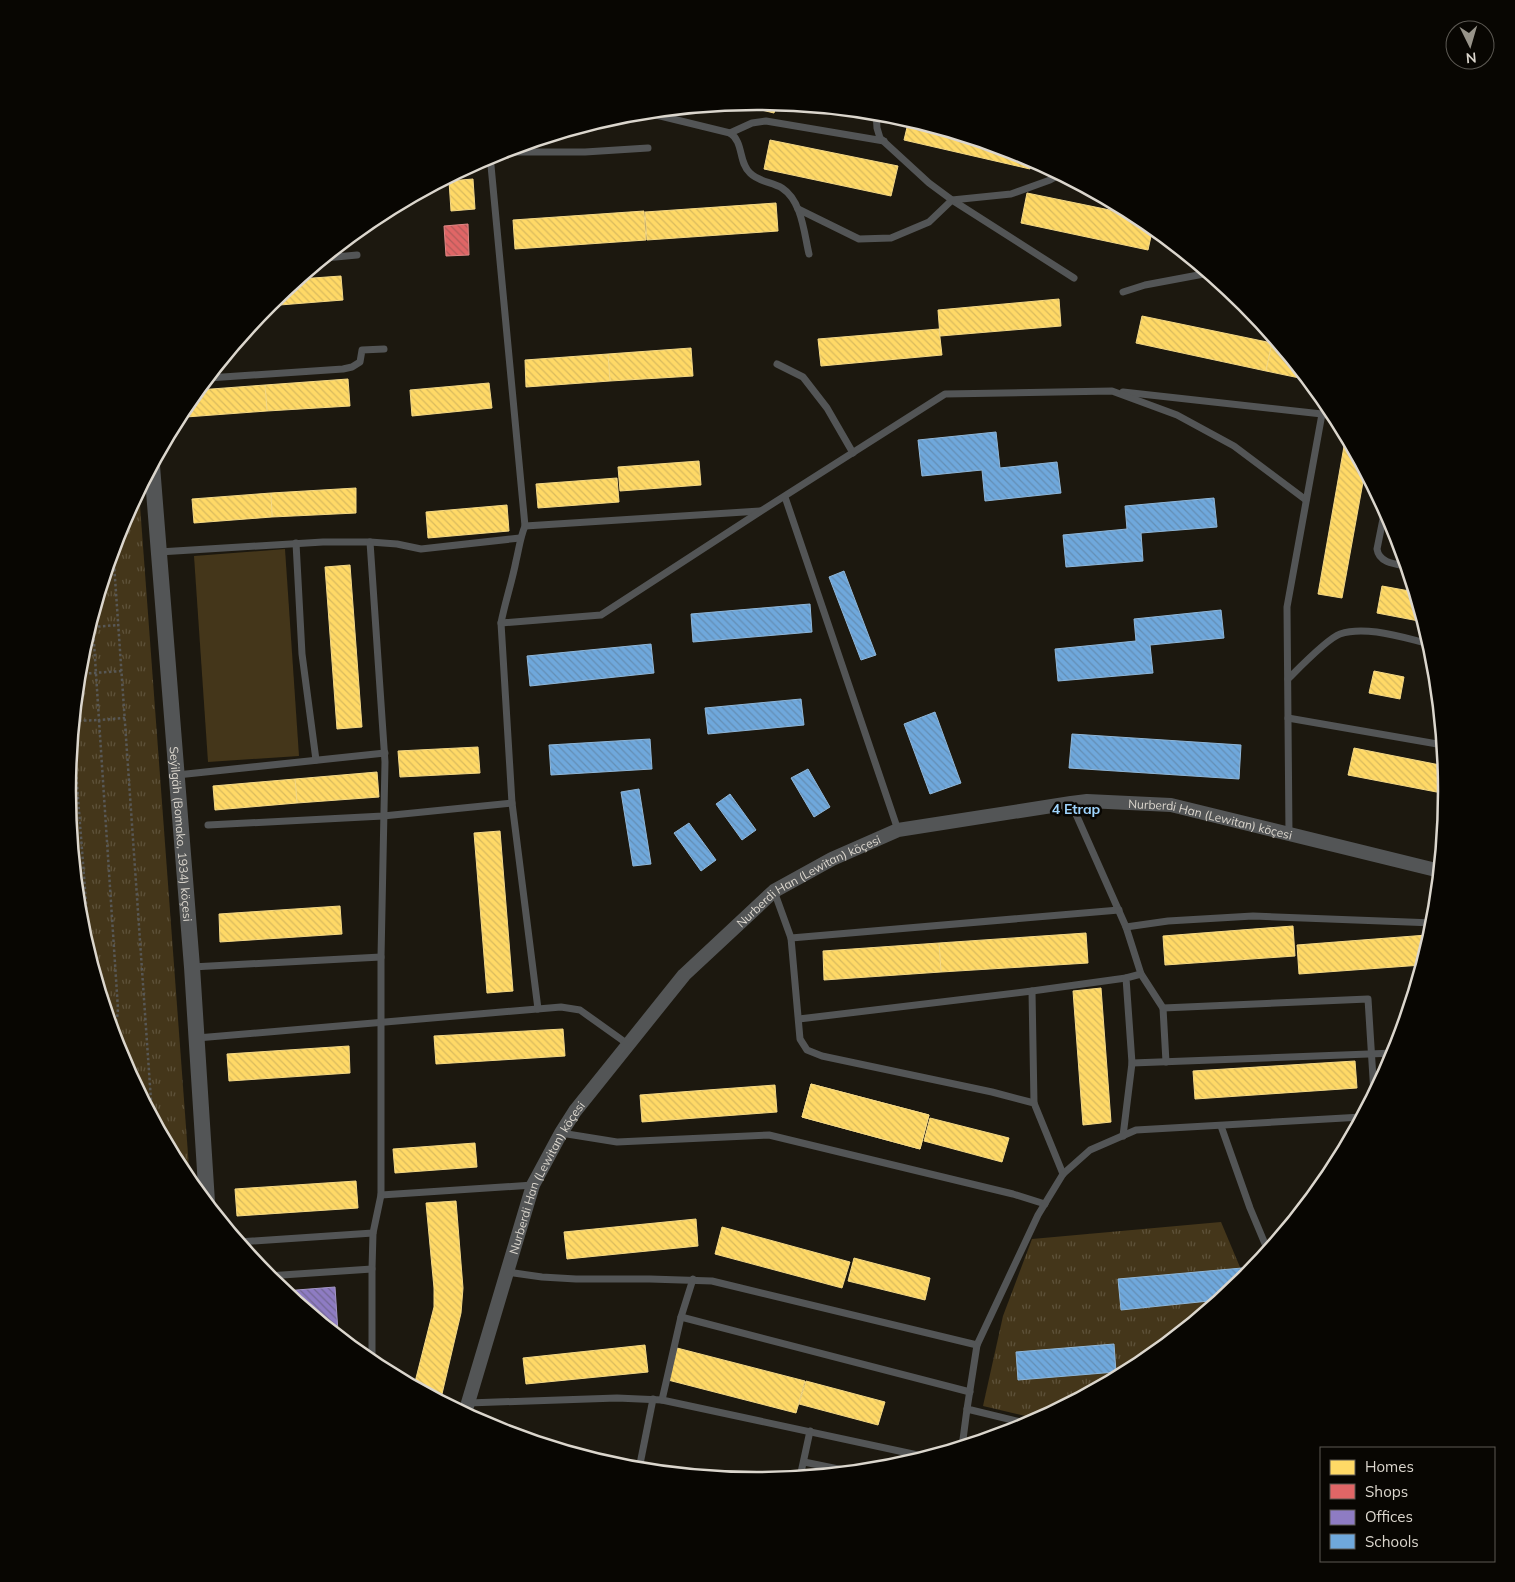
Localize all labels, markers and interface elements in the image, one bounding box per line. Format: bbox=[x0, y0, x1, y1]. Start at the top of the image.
north arrow bbox=[1445, 20, 1495, 70]
text: N bbox=[1465, 49, 1477, 67]
street label: Seýilgäh (Bomako, 1934) köçesi bbox=[167, 746, 196, 922]
street label: Nurberdi Han (Lewitan) köçesi bbox=[1128, 795, 1294, 842]
district label: 4 Etrap bbox=[1052, 800, 1101, 818]
street label: Nurberdi Han (Lewitan) köçesi bbox=[733, 831, 883, 930]
street label: Nurberdi Han (Lewitan) köçesi bbox=[505, 1098, 588, 1256]
legend bbox=[1320, 1447, 1495, 1562]
text: Homes bbox=[1365, 1457, 1414, 1476]
text: Shops bbox=[1365, 1482, 1408, 1501]
text: Offices bbox=[1365, 1507, 1413, 1526]
text: Schools bbox=[1365, 1532, 1419, 1551]

